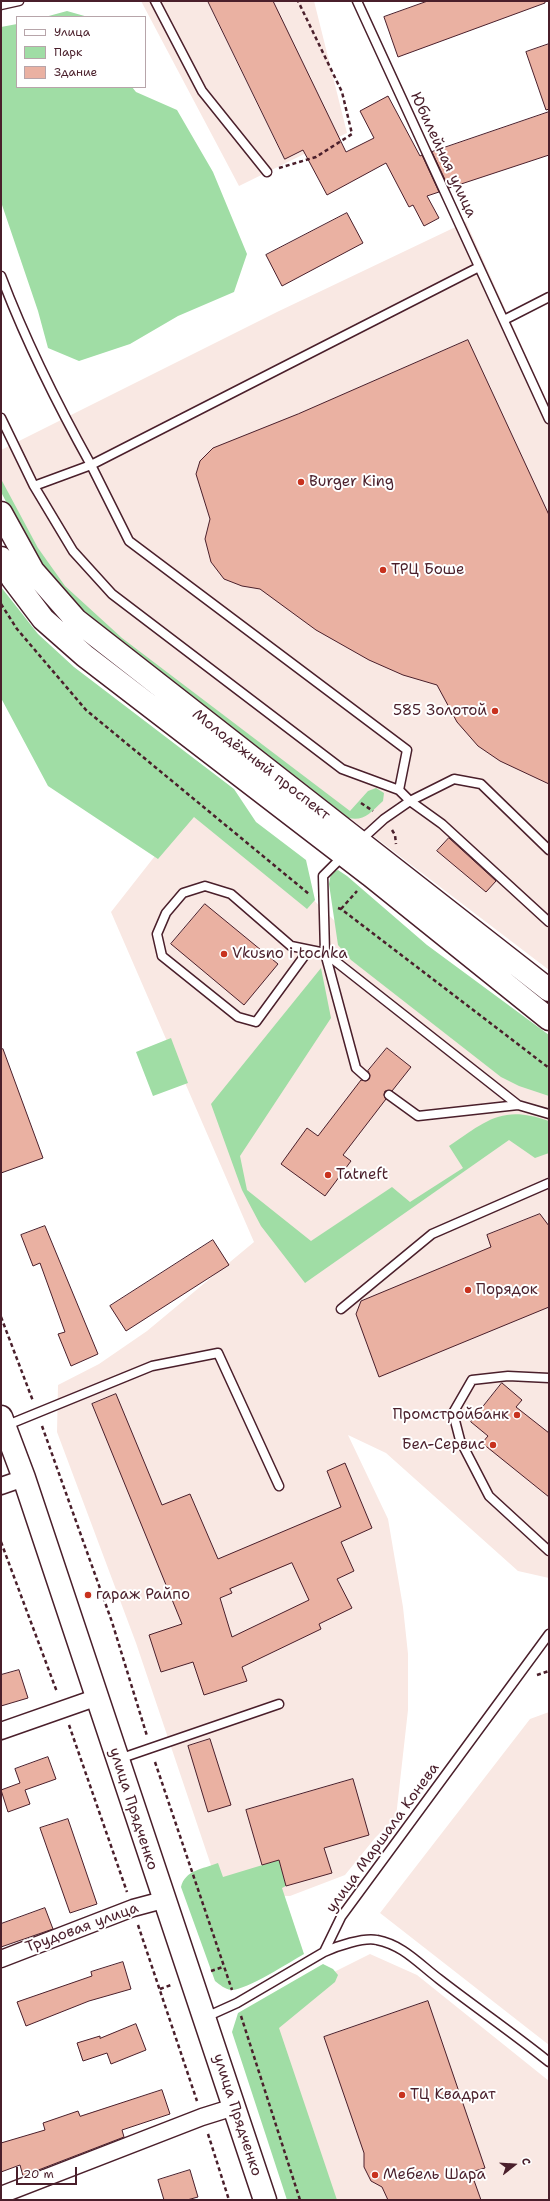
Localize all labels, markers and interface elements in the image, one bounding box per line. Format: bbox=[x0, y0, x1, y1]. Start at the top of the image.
legend bbox=[16, 16, 146, 88]
text: Улица bbox=[54, 24, 90, 40]
text: Парк bbox=[54, 44, 82, 60]
text: Здание bbox=[54, 64, 97, 80]
street label: Юбилейная улица bbox=[406, 89, 480, 221]
place label: Burger King bbox=[309, 473, 394, 491]
marker: Burger King bbox=[296, 477, 306, 487]
place label: ТРЦ Боше bbox=[391, 561, 465, 579]
marker: ТРЦ Боше bbox=[378, 565, 388, 575]
place label: 585 Золотой bbox=[393, 702, 487, 720]
street label: Молодёжный проспект bbox=[188, 706, 334, 824]
marker: 585 Золотой bbox=[490, 706, 500, 716]
place label: Vkusno i tochka bbox=[232, 945, 348, 963]
marker: Vkusno i tochka bbox=[219, 949, 229, 959]
place label: Tatneft bbox=[336, 1166, 388, 1184]
marker: Tatneft bbox=[323, 1170, 333, 1180]
place label: Порядок bbox=[476, 1281, 538, 1299]
marker: Порядок bbox=[463, 1285, 473, 1295]
place label: Промстройбанк bbox=[393, 1406, 509, 1424]
marker: Промстройбанк bbox=[512, 1410, 522, 1420]
place label: Бел-Сервис bbox=[402, 1436, 485, 1454]
marker: Бел-Сервис bbox=[488, 1440, 498, 1450]
place label: гараж Райпо bbox=[96, 1586, 190, 1604]
marker: гараж Райпо bbox=[83, 1590, 93, 1600]
street label: улица Прядченко bbox=[105, 1746, 161, 1872]
street label: улица Маршала Конева bbox=[323, 1760, 443, 1916]
street label: Трудовая улица bbox=[23, 1899, 141, 1957]
street label: улица Прядченко bbox=[209, 2052, 265, 2178]
place label: ТЦ Квадрат bbox=[410, 2086, 496, 2104]
marker: ТЦ Квадрат bbox=[397, 2090, 407, 2100]
north arrow bbox=[494, 2145, 534, 2185]
text: С bbox=[518, 2156, 534, 2167]
scale bar bbox=[18, 2159, 79, 2185]
text: 20 m bbox=[23, 2166, 54, 2182]
place label: Мебель Шара bbox=[383, 2166, 486, 2184]
marker: Мебель Шара bbox=[370, 2170, 380, 2180]

